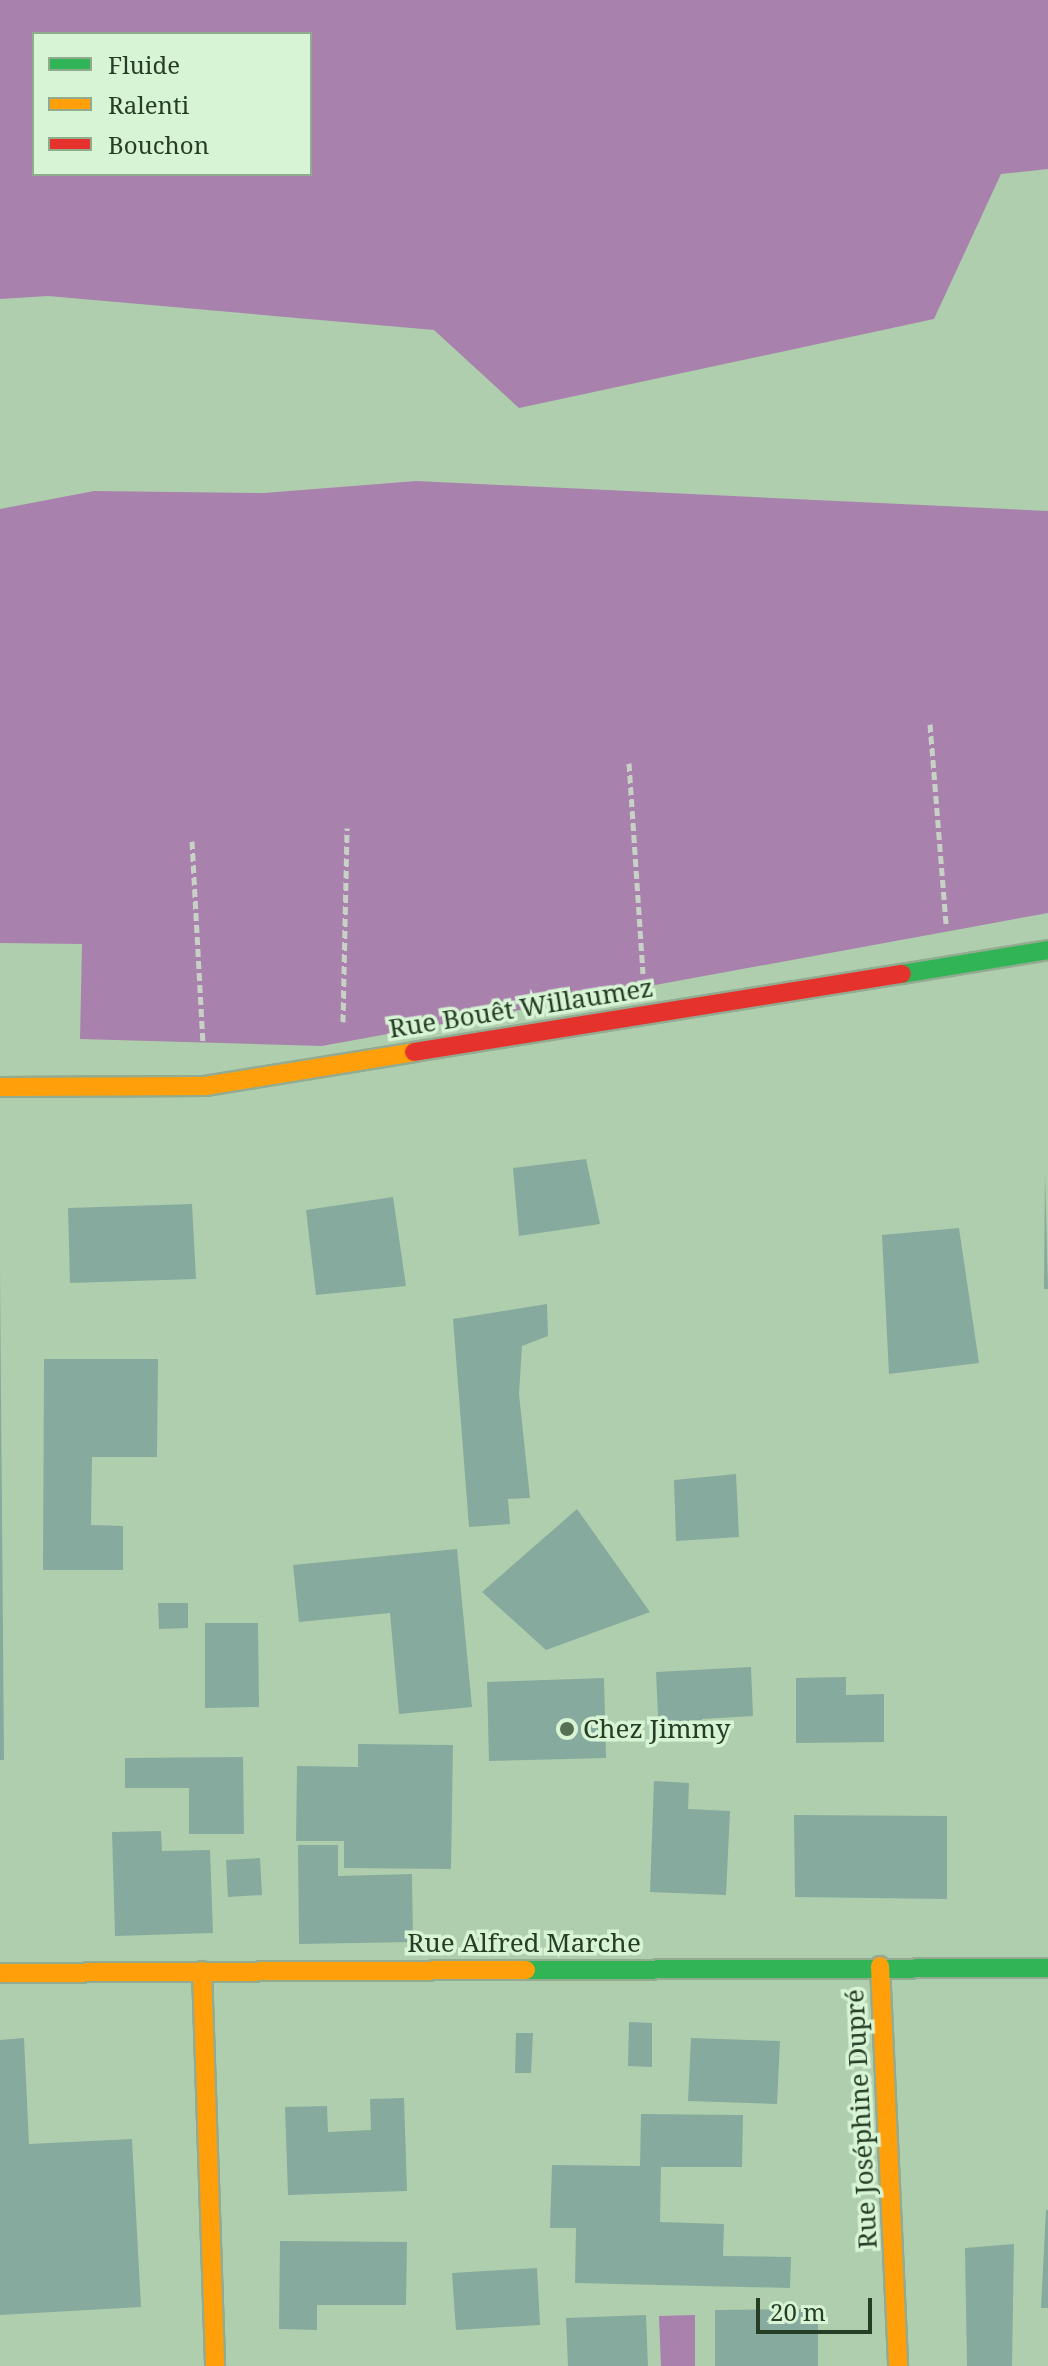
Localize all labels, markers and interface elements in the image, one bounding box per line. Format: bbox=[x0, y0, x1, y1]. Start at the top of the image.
legend bbox=[32, 32, 312, 176]
text: Fluide bbox=[108, 48, 180, 81]
text: Ralenti bbox=[108, 88, 189, 121]
text: Bouchon bbox=[108, 128, 209, 161]
street label: Rue Bouêt Willaumez bbox=[387, 972, 655, 1044]
place label: Chez Jimmy bbox=[583, 1713, 730, 1745]
marker: Chez Jimmy bbox=[558, 1720, 576, 1738]
street label: Rue Alfred Marche bbox=[407, 1927, 641, 1959]
street label: Rue Joséphine Dupré bbox=[839, 1988, 883, 2250]
scale bar bbox=[760, 2282, 876, 2332]
text: 20 m bbox=[770, 2295, 826, 2328]

